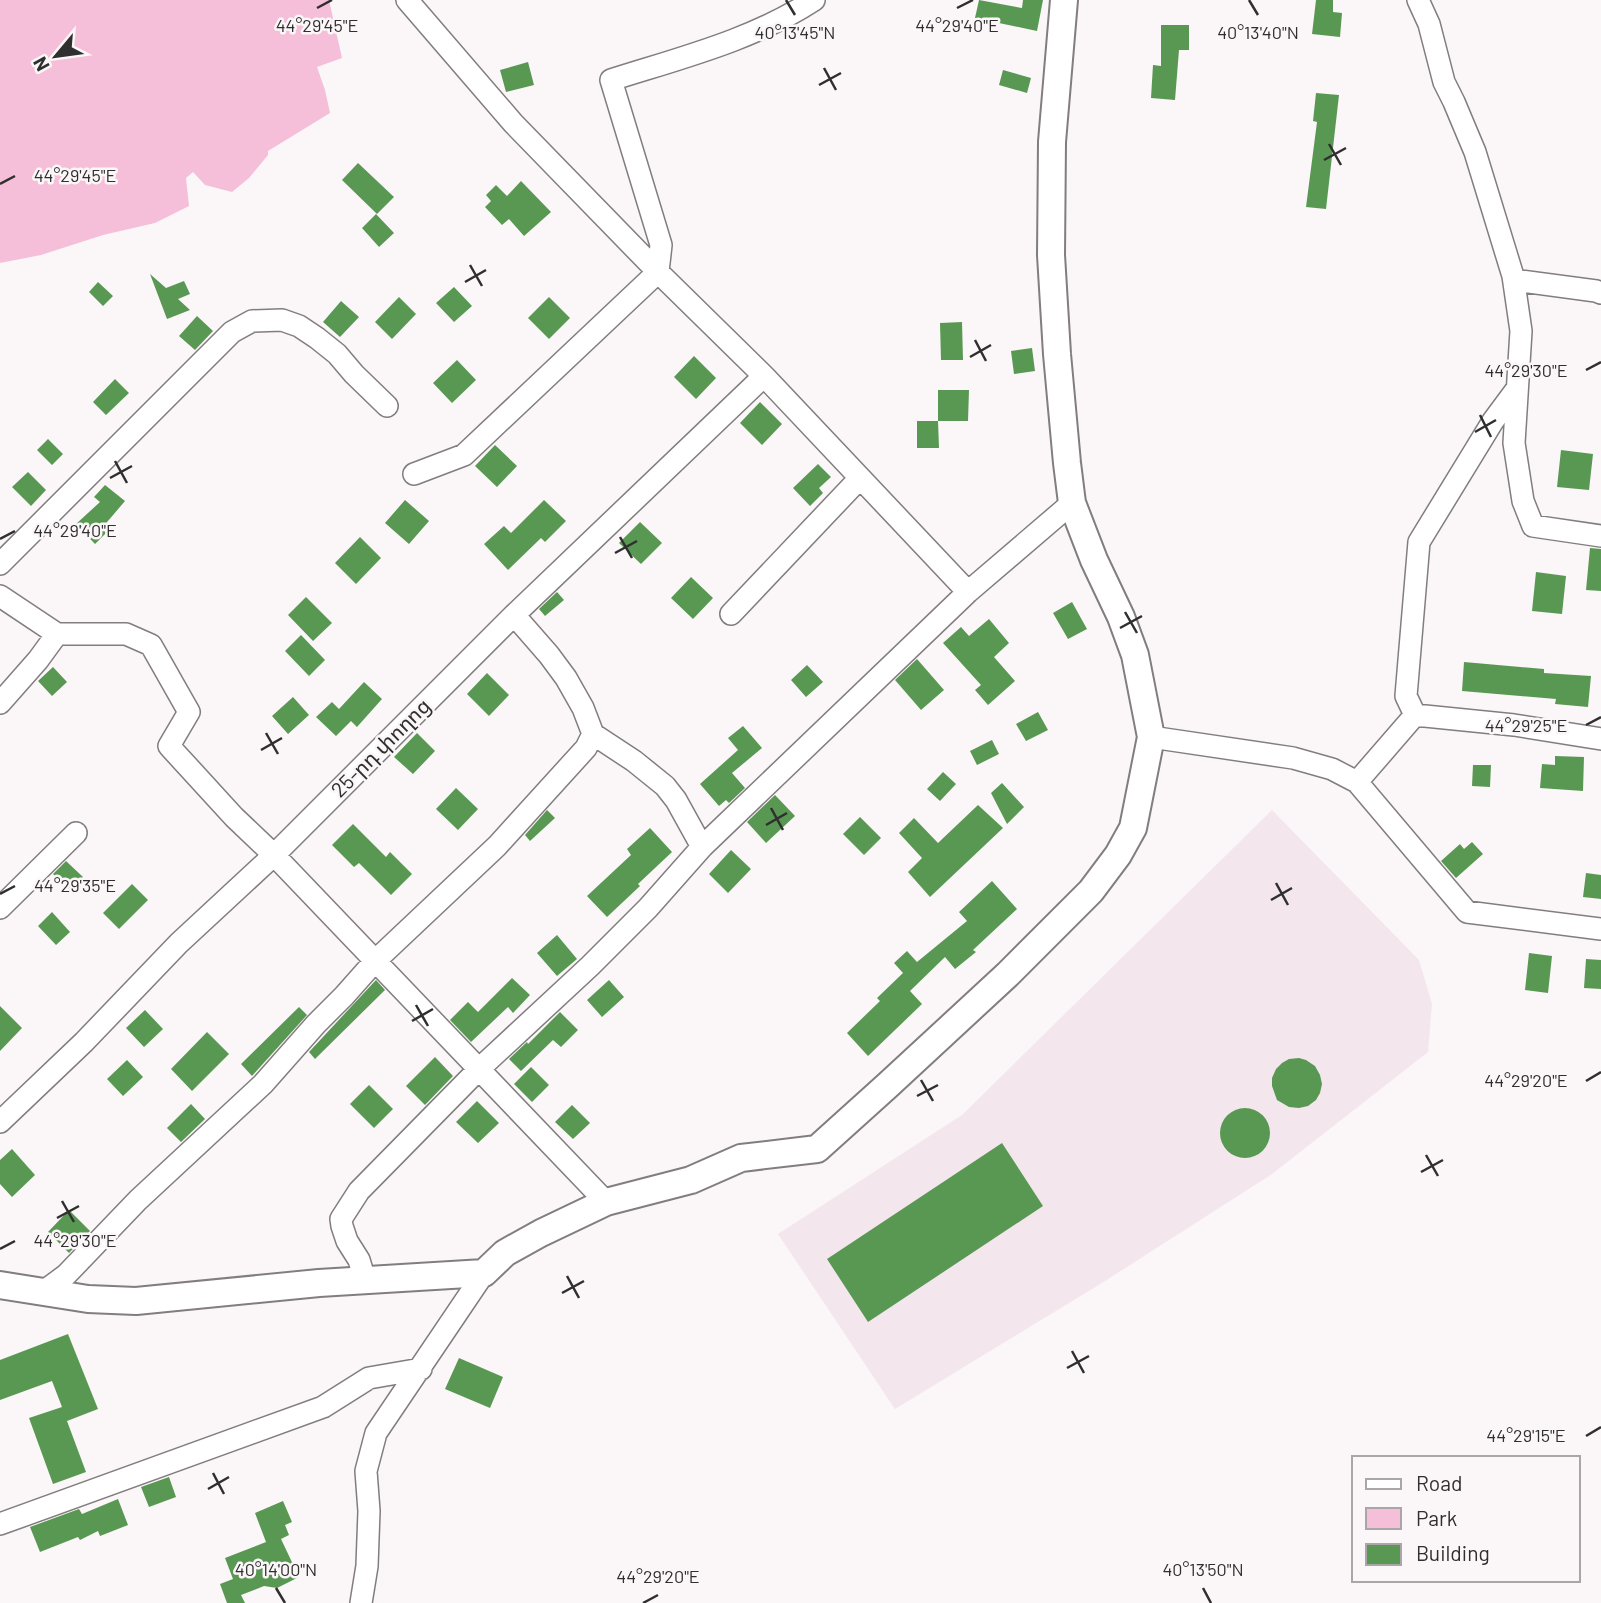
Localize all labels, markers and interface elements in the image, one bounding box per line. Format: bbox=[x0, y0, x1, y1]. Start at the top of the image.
text: 44°29'45"E bbox=[276, 14, 358, 36]
text: 44°29'40"E bbox=[915, 14, 999, 36]
north arrow bbox=[21, 21, 91, 91]
text: 40°13'45"N bbox=[755, 21, 835, 43]
text: 40°13'40"N bbox=[1217, 21, 1299, 43]
text: N bbox=[28, 53, 54, 76]
text: 44°29'45"E bbox=[34, 164, 116, 186]
text: 44°29'30"E bbox=[1484, 359, 1568, 381]
text: 44°29'40"E bbox=[33, 519, 117, 541]
street label: 25-րդ փողոց bbox=[325, 692, 435, 802]
text: 44°29'25"E bbox=[1485, 714, 1567, 736]
text: 44°29'35"E bbox=[34, 874, 116, 896]
text: 44°29'20"E bbox=[1484, 1069, 1568, 1091]
text: 44°29'30"E bbox=[33, 1229, 117, 1251]
text: 44°29'15"E bbox=[1486, 1424, 1566, 1446]
legend bbox=[1352, 1456, 1580, 1582]
text: Road bbox=[1416, 1470, 1462, 1495]
text: Park bbox=[1416, 1505, 1457, 1530]
text: Building bbox=[1416, 1540, 1490, 1565]
text: 40°14'00"N bbox=[235, 1558, 317, 1580]
text: 40°13'50"N bbox=[1162, 1558, 1244, 1580]
text: 44°29'20"E bbox=[616, 1565, 700, 1587]

